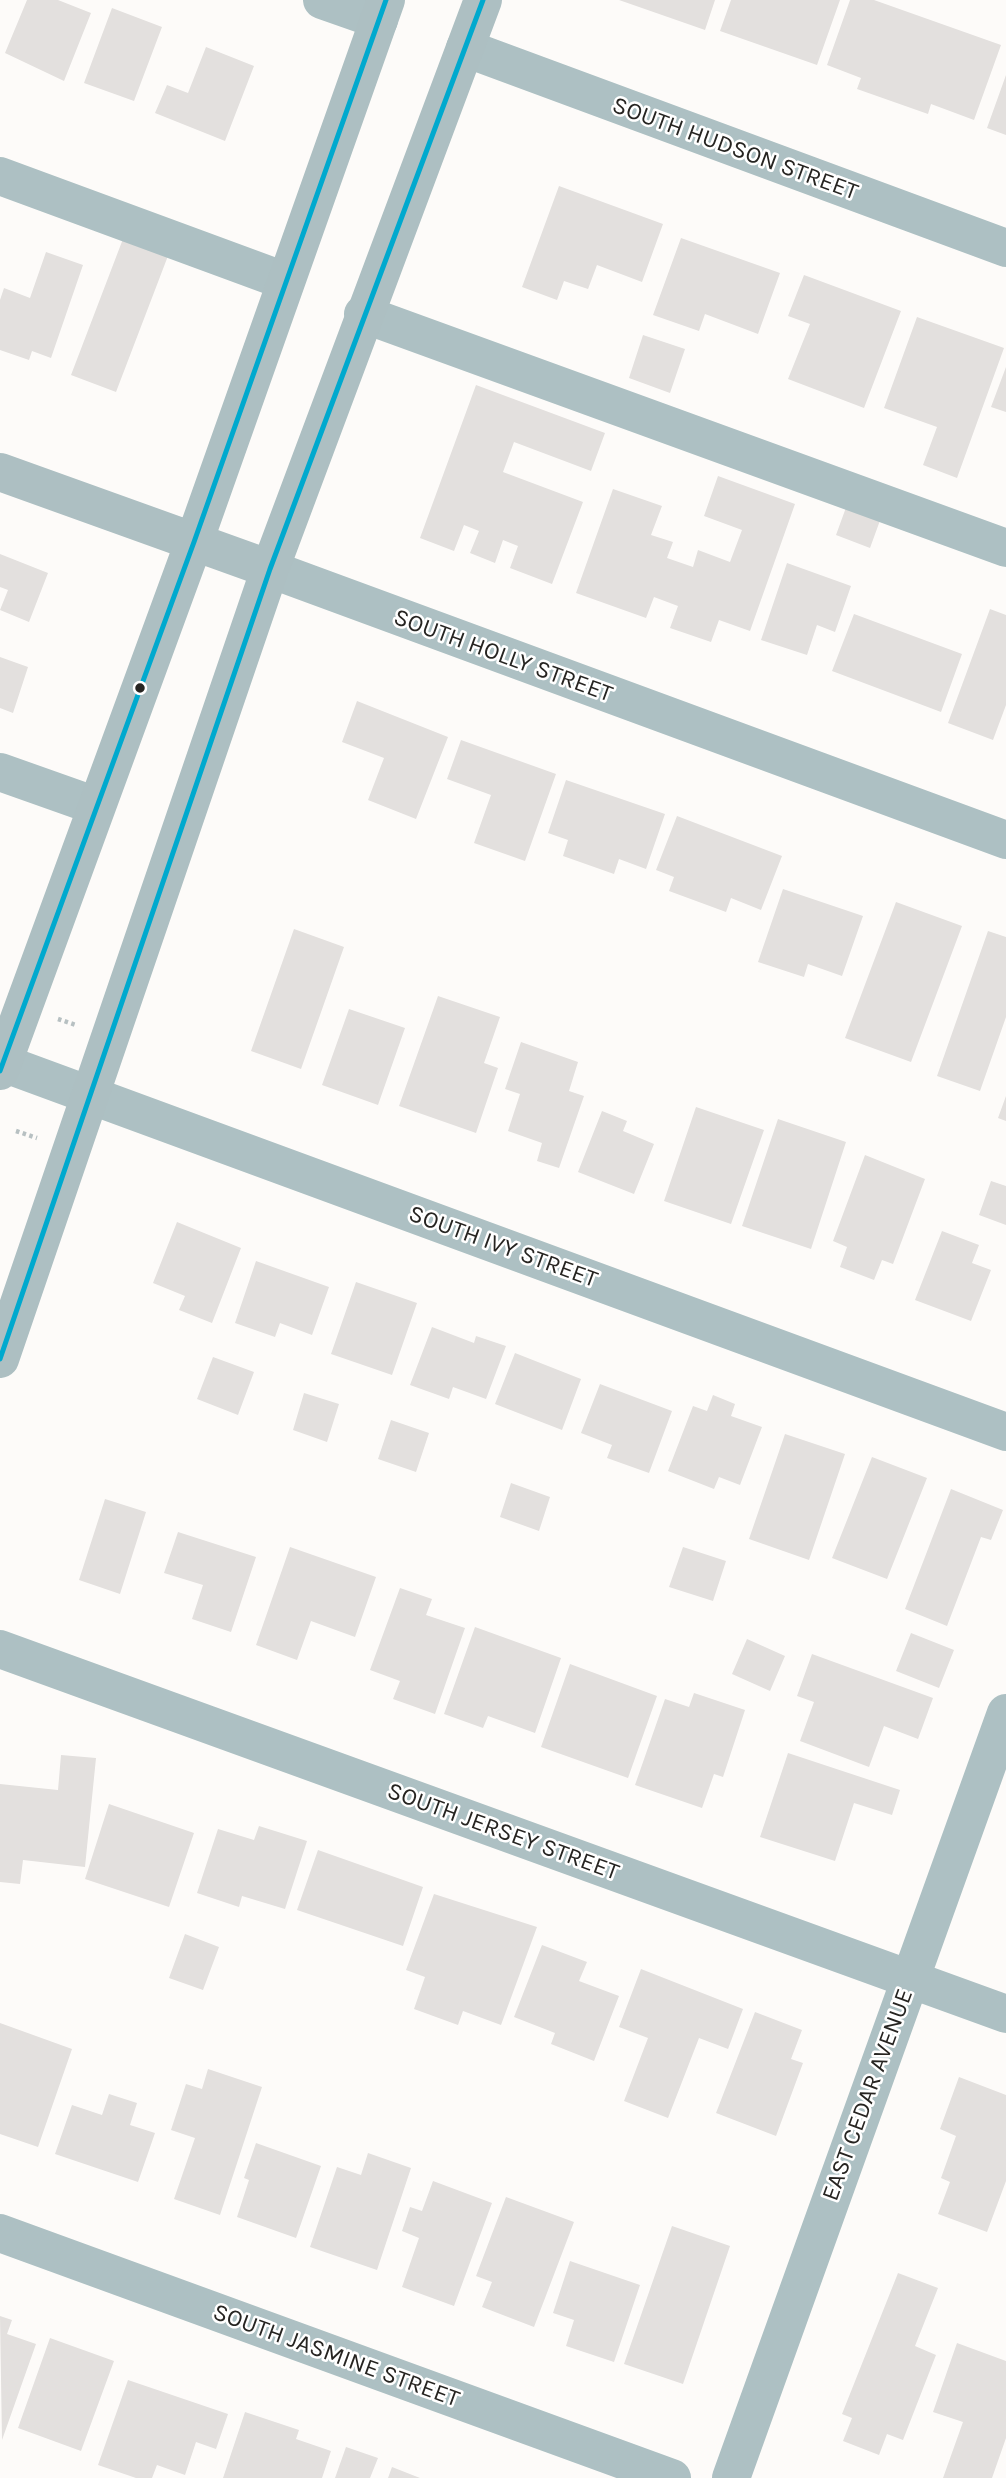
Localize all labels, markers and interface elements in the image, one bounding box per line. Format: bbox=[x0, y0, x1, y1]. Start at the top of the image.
street label: SOUTH HUDSON STREET bbox=[608, 91, 862, 207]
street label: SOUTH HOLLY STREET bbox=[390, 603, 616, 709]
unlabelled marker bbox=[133, 681, 147, 695]
street label: SOUTH IVY STREET bbox=[405, 1199, 601, 1295]
street label: SOUTH JERSEY STREET bbox=[383, 1777, 623, 1887]
street label: EAST CEDAR AVENUE bbox=[816, 1985, 920, 2205]
street label: SOUTH JASMINE STREET bbox=[209, 2298, 463, 2414]

